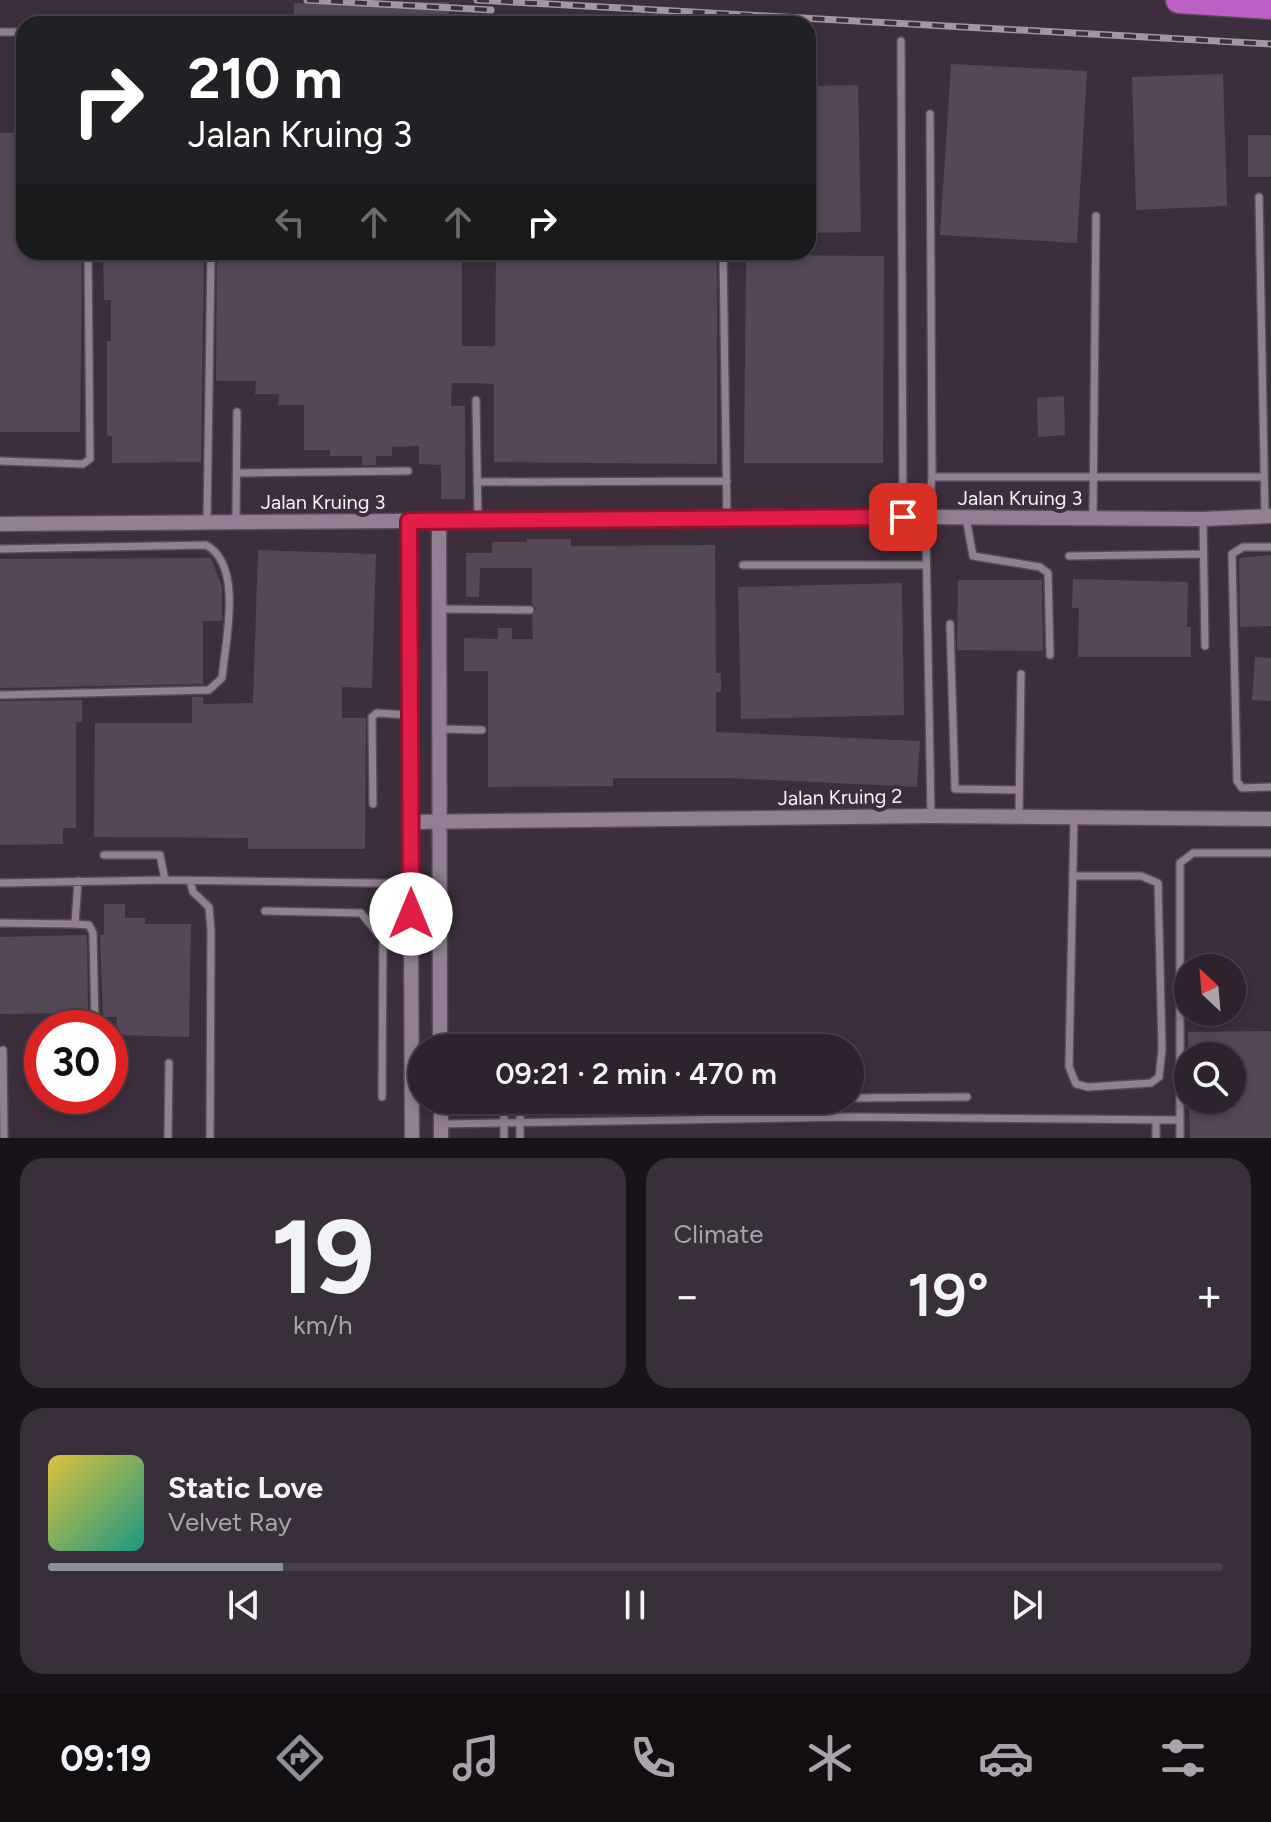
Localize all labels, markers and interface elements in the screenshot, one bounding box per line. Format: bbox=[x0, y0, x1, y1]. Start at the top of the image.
text: 210 m bbox=[188, 45, 343, 112]
icon: right bbox=[56, 48, 160, 152]
text: Jalan Kruing 3 bbox=[188, 113, 412, 156]
icon: left bbox=[268, 200, 312, 244]
icon: ahead bbox=[352, 200, 396, 244]
icon: ahead bbox=[436, 200, 480, 244]
icon: right bbox=[520, 200, 564, 244]
pin bbox=[869, 483, 937, 551]
street label: Jalan Kruing 3 bbox=[958, 486, 1082, 510]
street label: Jalan Kruing 3 bbox=[261, 490, 385, 514]
icon: arrive bbox=[881, 495, 925, 539]
street label: Jalan Kruing 2 bbox=[777, 784, 903, 810]
position arrow bbox=[369, 872, 453, 956]
north arrow bbox=[1174, 954, 1246, 1026]
map controls bbox=[1174, 954, 1246, 1114]
speed limit sign: 30 bbox=[24, 1010, 128, 1114]
button: search bbox=[1174, 1042, 1246, 1114]
text: 09:21 · 2 min · 470 m bbox=[495, 1055, 777, 1092]
text: 19 bbox=[271, 1194, 375, 1319]
text: Climate bbox=[674, 1218, 763, 1250]
text: 19° bbox=[907, 1259, 989, 1331]
text: − bbox=[674, 1269, 701, 1322]
text: + bbox=[1196, 1269, 1223, 1322]
text: km/h bbox=[293, 1309, 352, 1341]
text: Static Love bbox=[168, 1469, 323, 1506]
text: Velvet Ray bbox=[168, 1506, 292, 1538]
icon: previous bbox=[222, 1583, 266, 1627]
icon: pause bbox=[613, 1583, 657, 1627]
icon: next bbox=[1005, 1583, 1049, 1627]
icon: directions bbox=[272, 1730, 328, 1786]
icon: music bbox=[448, 1730, 504, 1786]
icon: phone bbox=[625, 1730, 681, 1786]
icon: climate bbox=[802, 1730, 858, 1786]
icon: car bbox=[978, 1730, 1034, 1786]
icon: filters bbox=[1155, 1730, 1211, 1786]
text: 09:19 bbox=[60, 1737, 151, 1780]

